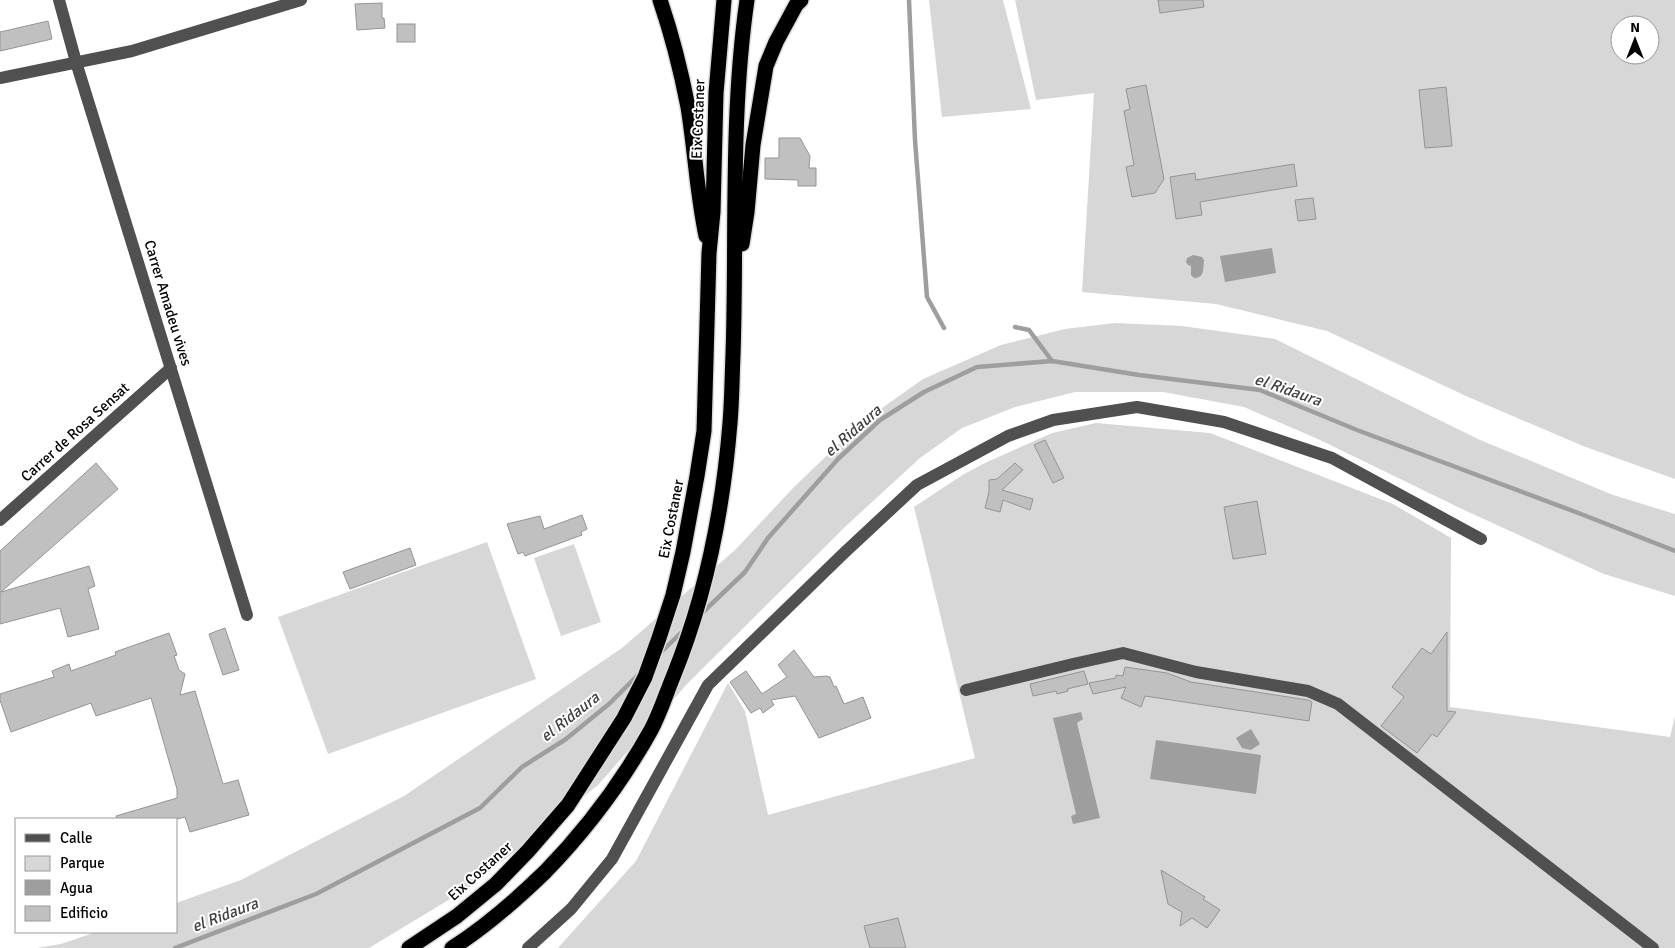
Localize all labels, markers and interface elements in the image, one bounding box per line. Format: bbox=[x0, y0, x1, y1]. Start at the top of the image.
north arrow bbox=[1610, 15, 1660, 65]
text: N bbox=[1630, 19, 1640, 36]
street label: Eix Costaner bbox=[688, 78, 708, 159]
street label: Carrer Amadeu vives bbox=[140, 238, 196, 368]
water label: el Ridaura bbox=[1252, 369, 1325, 411]
street label: Carrer de Rosa Sensat bbox=[17, 379, 133, 485]
water label: el Ridaura bbox=[820, 400, 886, 461]
street label: Eix Costaner bbox=[655, 478, 688, 560]
water label: el Ridaura bbox=[536, 687, 604, 746]
legend bbox=[15, 818, 178, 933]
text: Calle bbox=[60, 829, 93, 847]
street label: Eix Costaner bbox=[444, 837, 516, 904]
text: Parque bbox=[60, 854, 105, 872]
text: Agua bbox=[60, 879, 93, 897]
water label: el Ridaura bbox=[189, 893, 262, 937]
text: Edificio bbox=[60, 904, 108, 922]

